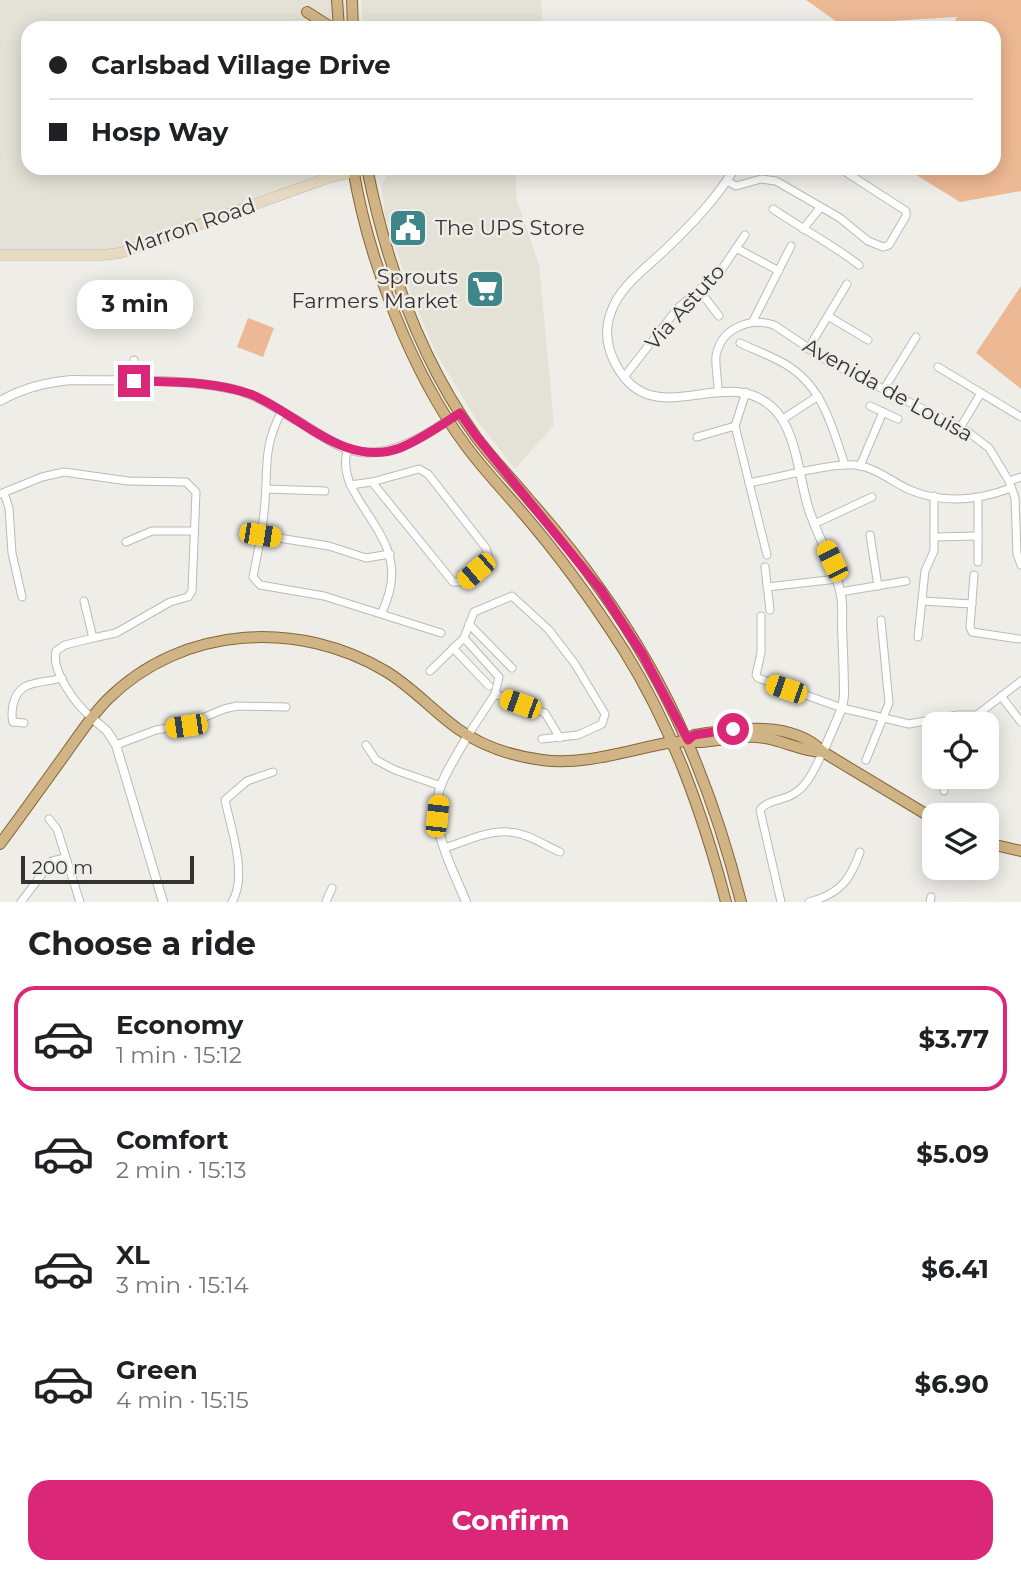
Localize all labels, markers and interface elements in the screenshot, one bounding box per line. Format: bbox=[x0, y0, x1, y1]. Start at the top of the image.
text: Carlsbad Village Drive bbox=[91, 49, 391, 81]
text: Hosp Way bbox=[91, 116, 228, 148]
street label: Marron Road bbox=[121, 192, 259, 261]
public building icon: The UPS Store bbox=[387, 207, 429, 249]
place label: The UPS Store bbox=[435, 215, 585, 240]
street label: Via Astuto bbox=[640, 259, 730, 355]
place label: Sprouts Farmers Market bbox=[291, 264, 458, 313]
supermarket icon: Sprouts Farmers Market bbox=[464, 268, 506, 310]
callout: 3 min bbox=[76, 280, 192, 328]
text: 3 min bbox=[101, 290, 169, 318]
street label: Avenida de Louisa bbox=[799, 332, 978, 447]
route end bbox=[118, 365, 150, 397]
car bbox=[238, 521, 283, 549]
car bbox=[814, 538, 851, 584]
car bbox=[454, 549, 499, 593]
car bbox=[763, 672, 810, 706]
car bbox=[497, 687, 544, 721]
map controls bbox=[922, 712, 999, 880]
button: locate bbox=[922, 712, 999, 789]
car bbox=[164, 713, 209, 739]
route start bbox=[717, 713, 749, 745]
car bbox=[425, 794, 450, 838]
button: layers bbox=[922, 803, 999, 880]
scale bar bbox=[21, 853, 194, 885]
text: 200 m bbox=[32, 856, 93, 879]
text: Choose a ride bbox=[28, 924, 256, 963]
icon: car bbox=[32, 1007, 95, 1070]
text: Economy bbox=[116, 1009, 243, 1041]
text: $3.77 bbox=[918, 1023, 989, 1055]
text: 1 min · 15:12 bbox=[116, 1041, 242, 1069]
icon: car bbox=[32, 1122, 95, 1185]
text: Comfort bbox=[116, 1124, 228, 1156]
text: $5.09 bbox=[916, 1138, 989, 1170]
text: 2 min · 15:13 bbox=[116, 1156, 247, 1184]
icon: car bbox=[32, 1237, 95, 1300]
text: XL bbox=[116, 1239, 150, 1271]
text: $6.41 bbox=[921, 1253, 989, 1285]
text: 3 min · 15:14 bbox=[116, 1271, 249, 1299]
icon: car bbox=[32, 1352, 95, 1415]
text: Green bbox=[116, 1354, 198, 1386]
text: $6.90 bbox=[915, 1368, 989, 1400]
text: 4 min · 15:15 bbox=[116, 1386, 249, 1414]
button: Confirm bbox=[28, 1480, 993, 1560]

